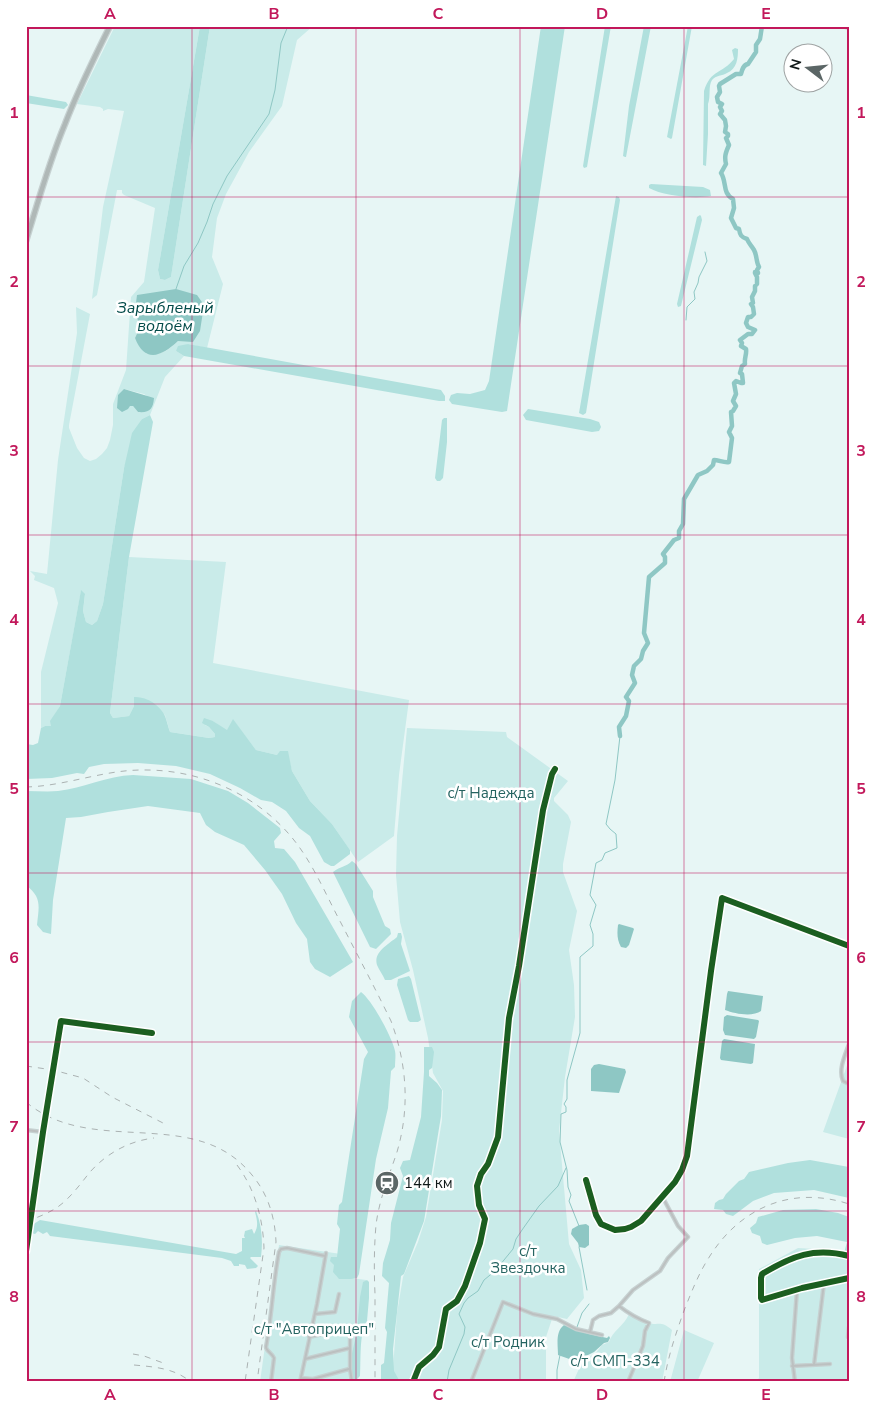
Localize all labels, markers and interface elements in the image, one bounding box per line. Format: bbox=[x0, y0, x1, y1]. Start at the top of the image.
text: A bbox=[104, 3, 116, 25]
text: B bbox=[268, 3, 280, 25]
text: C bbox=[433, 3, 444, 25]
text: D bbox=[596, 3, 608, 25]
text: E bbox=[761, 3, 771, 25]
north arrow bbox=[782, 42, 832, 92]
text: N bbox=[785, 57, 807, 72]
text: 1 bbox=[9, 102, 19, 124]
text: 1 bbox=[856, 102, 866, 124]
text: 2 bbox=[9, 271, 19, 293]
text: 2 bbox=[856, 271, 866, 293]
water label: Зарыбленый водоём bbox=[116, 297, 214, 337]
text: 3 bbox=[9, 440, 19, 462]
text: 3 bbox=[856, 440, 866, 462]
text: 4 bbox=[9, 609, 19, 631]
text: 4 bbox=[856, 609, 866, 631]
text: 5 bbox=[9, 778, 19, 800]
text: 5 bbox=[856, 778, 866, 800]
park label: с/т Надежда bbox=[447, 783, 535, 803]
text: 6 bbox=[9, 947, 19, 969]
text: 6 bbox=[856, 947, 866, 969]
text: 7 bbox=[9, 1116, 19, 1138]
text: 7 bbox=[856, 1116, 866, 1138]
station icon: 144 км bbox=[374, 1170, 400, 1196]
place label: 144 км bbox=[404, 1173, 453, 1193]
park label: с/т Звездочка bbox=[490, 1241, 566, 1278]
text: 8 bbox=[9, 1286, 19, 1308]
text: 8 bbox=[856, 1286, 866, 1308]
park label: с/т "Автоприцеп" bbox=[254, 1319, 374, 1339]
park label: с/т Родник bbox=[471, 1332, 545, 1352]
park label: с/т СМП-334 bbox=[570, 1351, 660, 1371]
text: A bbox=[104, 1384, 116, 1406]
text: B bbox=[268, 1384, 280, 1406]
text: C bbox=[433, 1384, 444, 1406]
text: D bbox=[596, 1384, 608, 1406]
text: E bbox=[761, 1384, 771, 1406]

